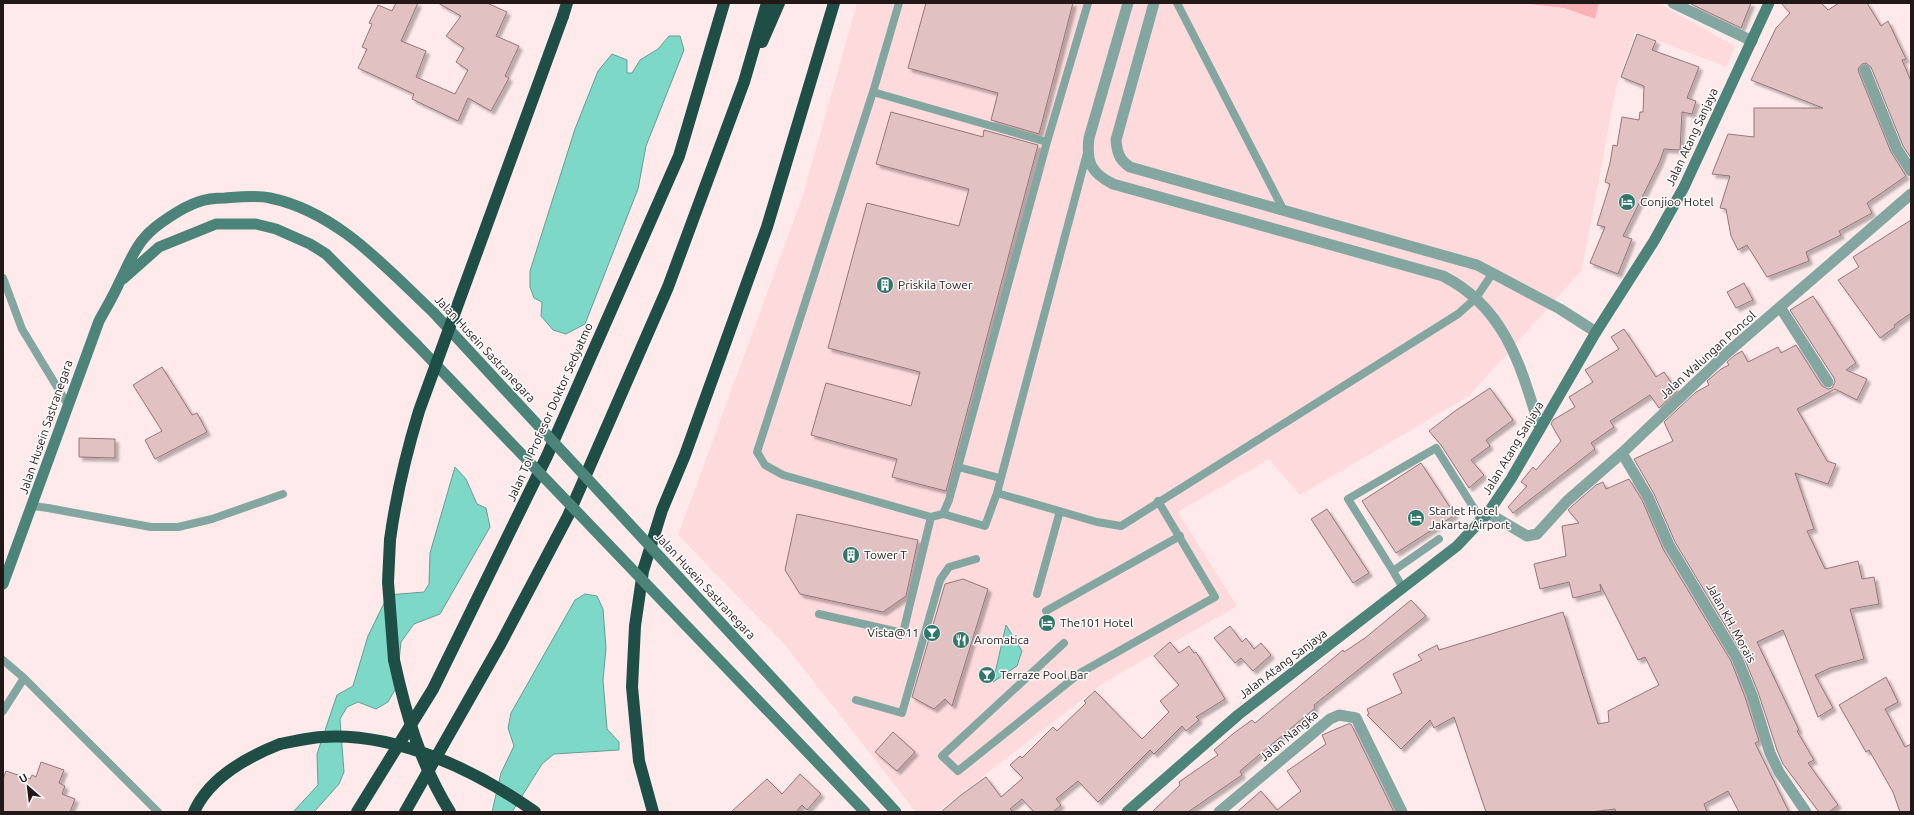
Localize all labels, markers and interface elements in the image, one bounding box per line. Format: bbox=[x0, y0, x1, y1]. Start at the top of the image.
street label: Jalan Atang Sanjaya bbox=[1663, 86, 1720, 188]
hotel icon: Conjioo Hotel bbox=[1617, 192, 1637, 212]
place label: Conjioo Hotel bbox=[1640, 195, 1714, 208]
building icon: Priskila Tower bbox=[875, 275, 895, 295]
place label: Priskila Tower bbox=[898, 278, 973, 291]
street label: Jalan Husein Sastranegara bbox=[433, 293, 538, 405]
street label: Jalan Walungan Poncol bbox=[1657, 308, 1758, 401]
street label: Jalan Tol Profesor Doktor Sedyatmo bbox=[504, 321, 595, 503]
street label: Jalan Husein Sastranegara bbox=[16, 358, 75, 496]
street label: Jalan Atang Sanjaya bbox=[1480, 399, 1546, 497]
place label: Starlet Hotel Jakarta Airport bbox=[1429, 504, 1510, 531]
hotel icon: Starlet Hotel Jakarta Airport bbox=[1406, 508, 1426, 528]
street label: Jalan Husein Sastranegara bbox=[653, 530, 758, 642]
building icon: Tower T bbox=[841, 545, 861, 565]
place label: Tower T bbox=[864, 548, 907, 561]
street label: Jalan KH. Morais bbox=[1704, 581, 1759, 665]
hotel icon: The101 Hotel bbox=[1037, 613, 1057, 633]
place label: The101 Hotel bbox=[1060, 616, 1133, 629]
bar icon: Vista@11 bbox=[922, 623, 942, 643]
place label: Vista@11 bbox=[867, 626, 919, 639]
street label: Jalan Atang Sanjaya bbox=[1236, 626, 1329, 701]
restaurant icon: Aromatica bbox=[951, 630, 971, 650]
place label: Aromatica bbox=[974, 633, 1029, 646]
bar icon: Terraze Pool Bar bbox=[977, 665, 997, 685]
place label: Terraze Pool Bar bbox=[1000, 668, 1089, 681]
street label: Jalan Nangka bbox=[1257, 708, 1320, 764]
north arrow bbox=[8, 767, 48, 807]
text: U bbox=[17, 771, 30, 785]

